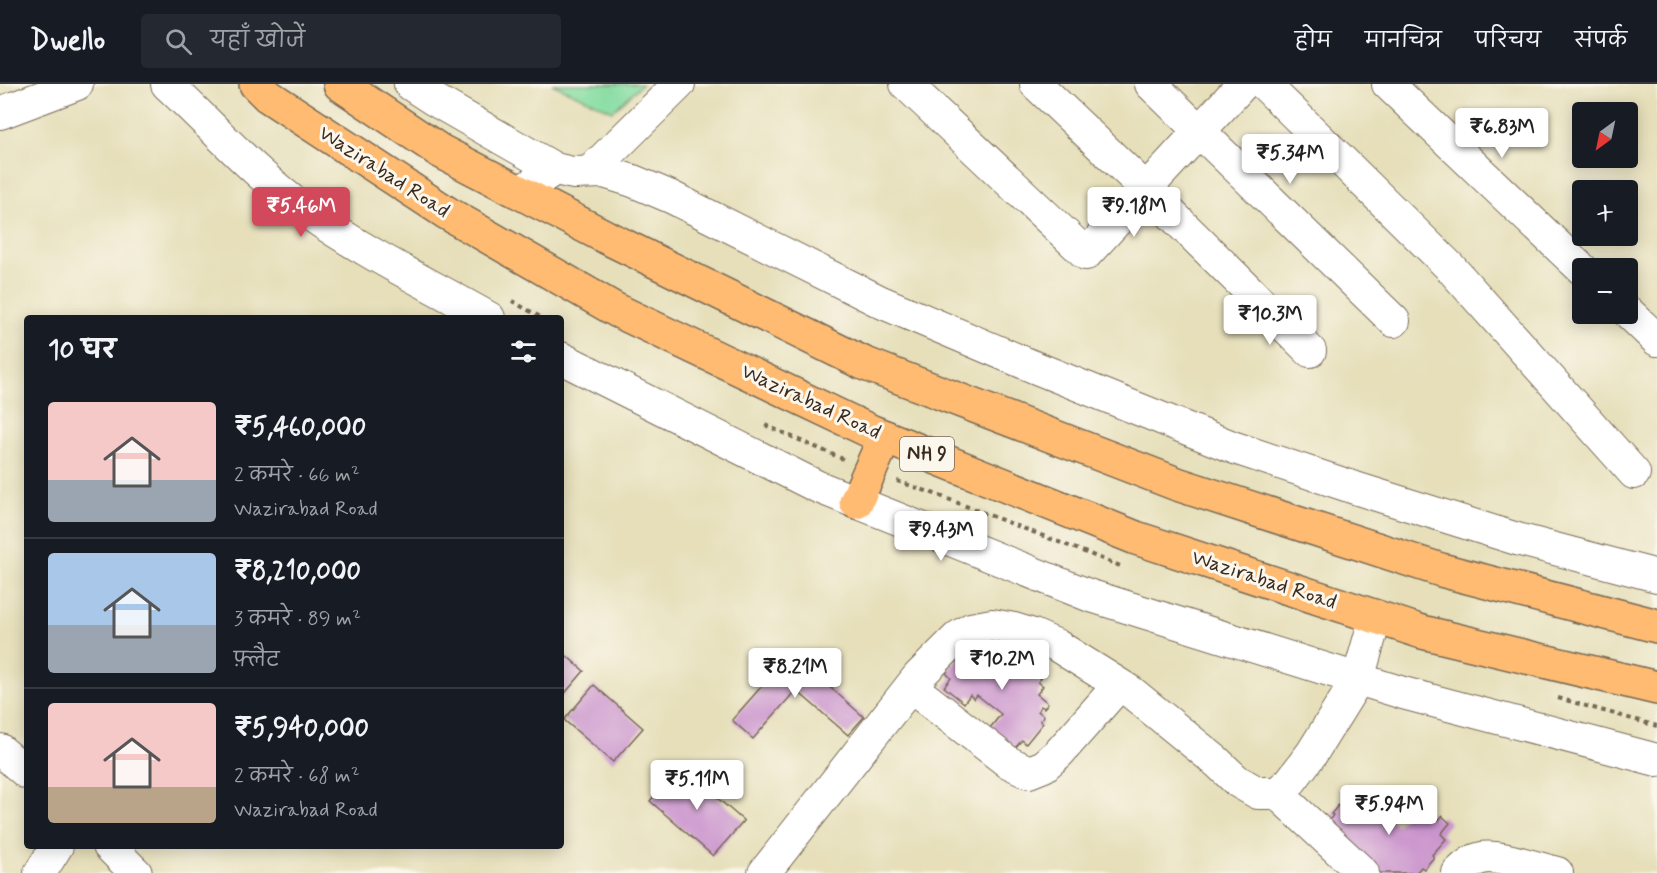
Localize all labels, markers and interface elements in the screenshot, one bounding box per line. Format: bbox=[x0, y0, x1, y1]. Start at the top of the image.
search box bbox=[141, 14, 561, 68]
text: Dwello bbox=[30, 23, 105, 60]
icon: search bbox=[162, 25, 195, 58]
text: यहाँ खोजें bbox=[210, 27, 305, 55]
text: होम bbox=[1295, 27, 1332, 55]
text: मानचित्र bbox=[1365, 27, 1442, 55]
text: परिचय bbox=[1475, 27, 1541, 55]
text: संपर्क bbox=[1574, 27, 1627, 55]
north arrow bbox=[1572, 102, 1638, 168]
map controls bbox=[1572, 102, 1638, 324]
pin: ₹6.83M bbox=[1453, 108, 1551, 159]
text: ₹6.83M bbox=[1469, 114, 1535, 141]
street label: Wazirabad Road bbox=[313, 119, 455, 225]
pin: ₹5.34M bbox=[1241, 134, 1339, 185]
text: ₹5.34M bbox=[1256, 140, 1324, 167]
button: + bbox=[1572, 180, 1638, 246]
pin: ₹5.46M bbox=[252, 187, 350, 238]
pin: ₹9.18M bbox=[1085, 187, 1183, 238]
text: ₹5.46M bbox=[266, 193, 336, 220]
text: ₹9.18M bbox=[1101, 193, 1167, 220]
button: − bbox=[1572, 258, 1638, 324]
pin: ₹10.3M bbox=[1221, 295, 1319, 346]
text: ₹10.3M bbox=[1238, 301, 1302, 328]
text: 10 घर bbox=[48, 334, 116, 368]
icon: filters bbox=[507, 335, 540, 368]
street label: Wazirabad Road bbox=[737, 357, 885, 447]
text: ₹5,460,000 bbox=[234, 411, 366, 445]
icon: home bbox=[96, 426, 168, 498]
road number: NH 9 bbox=[900, 437, 954, 471]
text: 2 कमरे · 66 m² bbox=[234, 462, 360, 489]
text: Wazirabad Road bbox=[234, 496, 378, 523]
pin: ₹9.43M bbox=[892, 511, 990, 562]
text: ₹9.43M bbox=[908, 517, 974, 544]
street label: Wazirabad Road bbox=[1188, 543, 1340, 617]
text: ₹8,210,000 bbox=[234, 555, 361, 589]
icon: home bbox=[96, 577, 168, 649]
text: 3 कमरे · 89 m² bbox=[234, 606, 361, 633]
pin: ₹10.2M bbox=[953, 640, 1051, 691]
text: ₹10.2M bbox=[969, 646, 1035, 673]
text: फ़्लैट bbox=[234, 647, 280, 674]
pin: ₹8.21M bbox=[746, 648, 844, 699]
text: ₹8.21M bbox=[762, 654, 828, 681]
text: ₹5,940,000 bbox=[234, 712, 369, 746]
icon: home bbox=[96, 727, 168, 799]
pin: ₹5.11M bbox=[648, 760, 746, 811]
text: 2 कमरे · 68 m² bbox=[234, 763, 360, 790]
text: ₹5.11M bbox=[665, 766, 729, 793]
pin: ₹5.94M bbox=[1340, 785, 1438, 836]
text: ₹5.94M bbox=[1354, 791, 1424, 818]
text: Wazirabad Road bbox=[234, 797, 378, 824]

